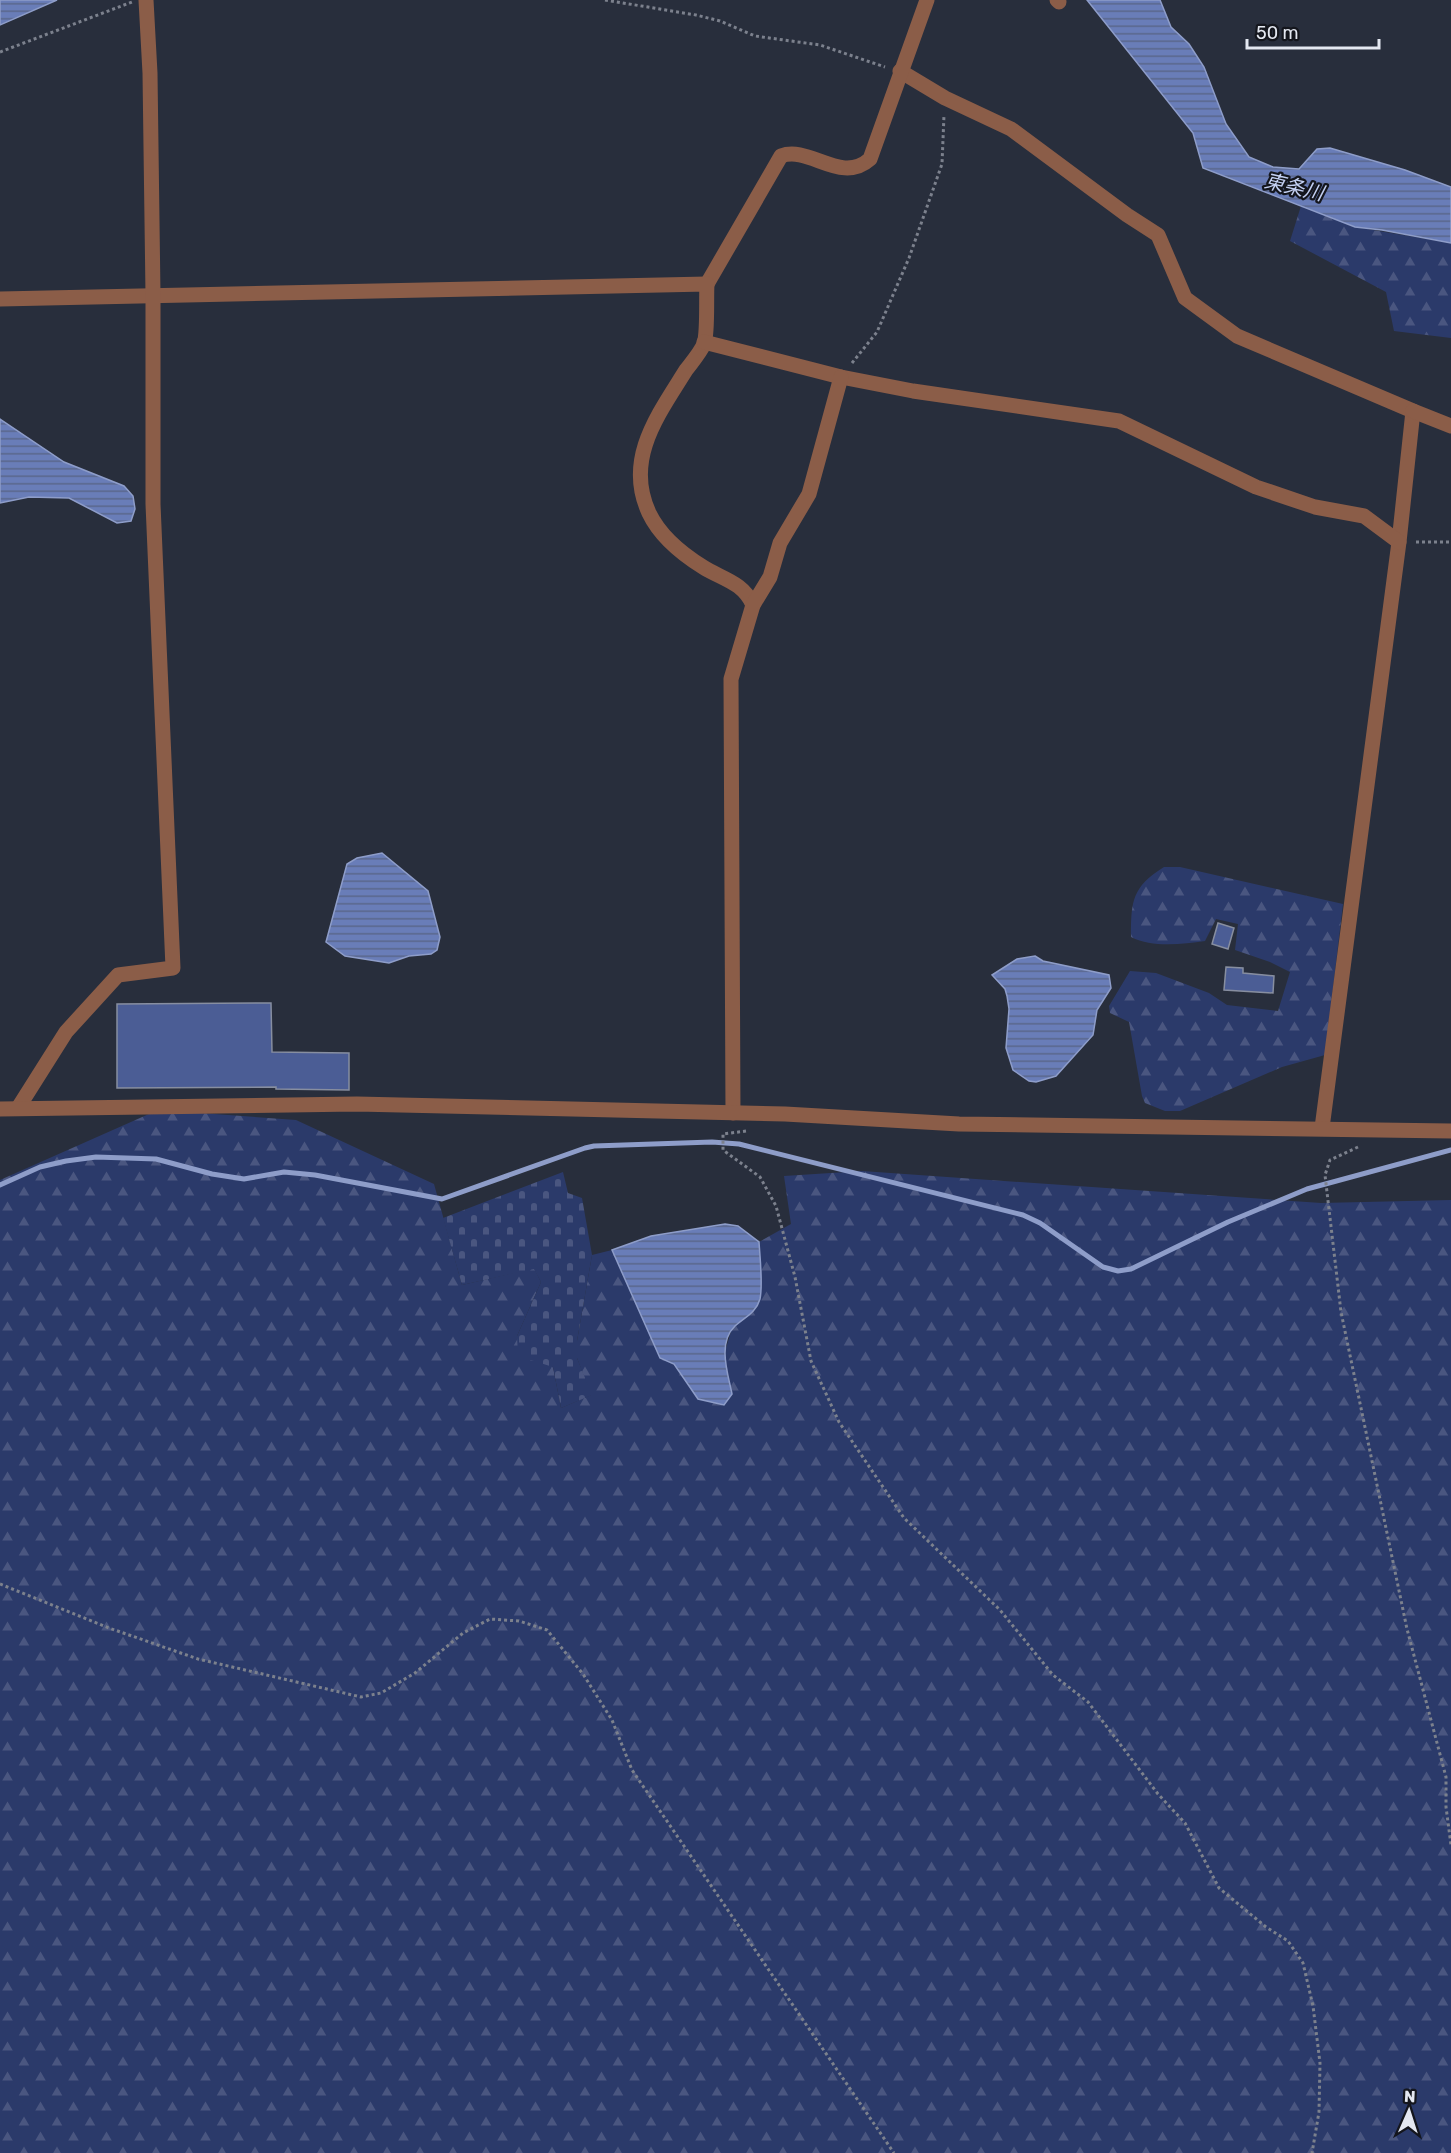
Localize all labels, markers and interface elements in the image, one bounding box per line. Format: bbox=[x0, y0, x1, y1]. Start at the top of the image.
scale bar bbox=[1247, 12, 1379, 50]
text: 50 m bbox=[1256, 22, 1299, 44]
water label: 東条川 bbox=[1262, 169, 1328, 206]
north arrow bbox=[1379, 2081, 1439, 2141]
text: N bbox=[1404, 2087, 1416, 2106]

